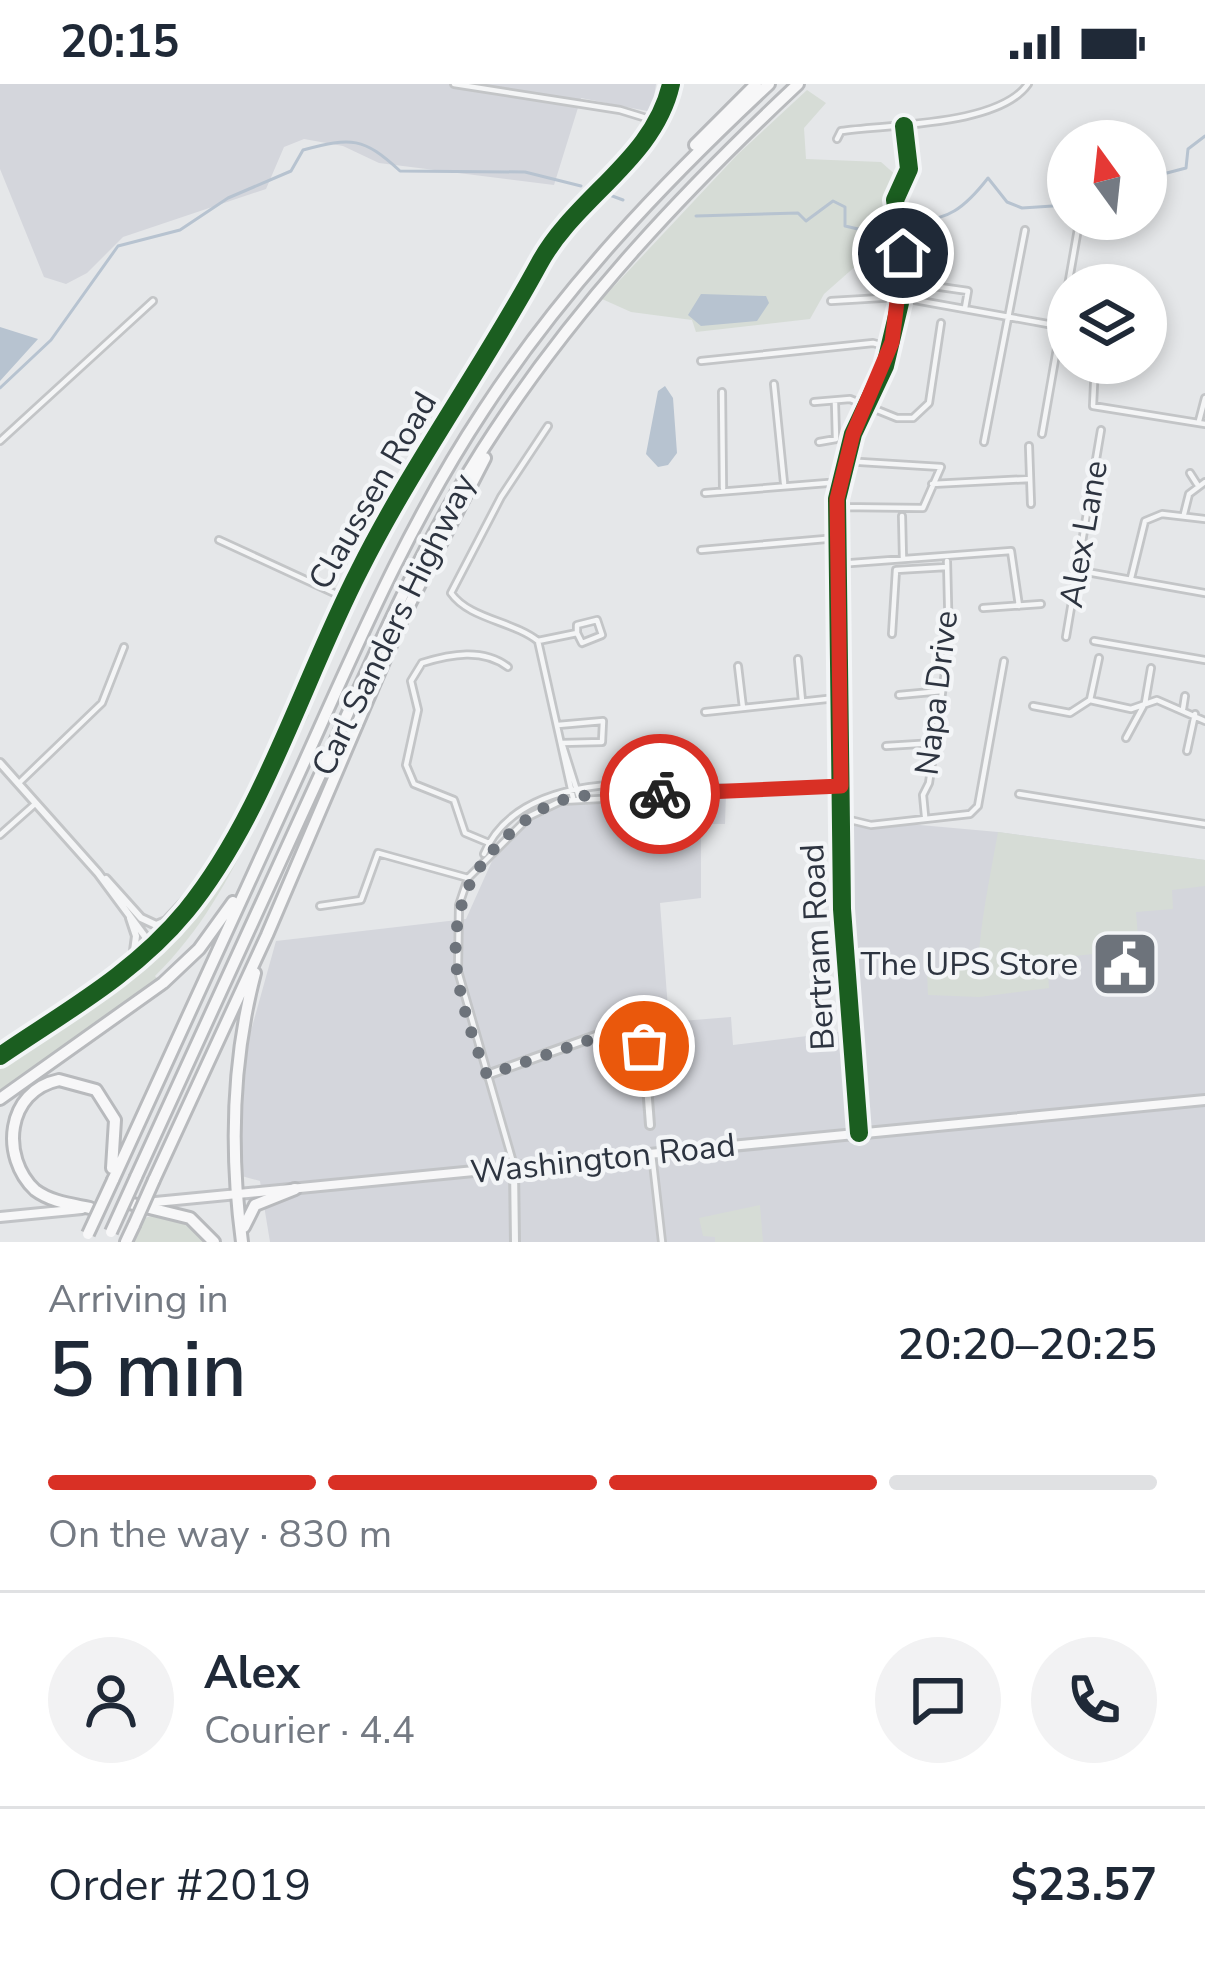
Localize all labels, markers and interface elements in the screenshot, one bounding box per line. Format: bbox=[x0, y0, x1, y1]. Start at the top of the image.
text: 20:15 bbox=[60, 12, 179, 73]
north arrow bbox=[1047, 120, 1167, 240]
map controls bbox=[1047, 120, 1167, 384]
pin bbox=[852, 202, 954, 304]
icon: home bbox=[870, 220, 936, 286]
button: layers bbox=[1047, 264, 1167, 384]
street label: Claussen Road bbox=[298, 384, 448, 598]
street label: Alex Lane bbox=[1049, 457, 1119, 611]
street label: Carl Sanders Highway bbox=[301, 466, 487, 784]
street label: Napa Drive bbox=[905, 608, 969, 778]
courier bbox=[600, 734, 720, 854]
icon: bike bbox=[627, 761, 693, 827]
street label: Bertram Road bbox=[790, 843, 846, 1051]
public building icon: The UPS Store bbox=[1090, 929, 1160, 999]
place label: The UPS Store bbox=[861, 942, 1078, 987]
pin bbox=[593, 995, 695, 1097]
icon: bag bbox=[611, 1013, 677, 1079]
street label: Washington Road bbox=[468, 1123, 738, 1195]
text: Arriving in bbox=[48, 1273, 229, 1326]
text: 20:20–20:25 bbox=[897, 1314, 1157, 1375]
text: 5 min bbox=[48, 1317, 247, 1424]
text: On the way · 830 m bbox=[48, 1508, 392, 1561]
button: person bbox=[48, 1637, 174, 1763]
button: chat bbox=[875, 1637, 1001, 1763]
button: phone bbox=[1031, 1637, 1157, 1763]
text: Alex bbox=[204, 1643, 300, 1704]
text: Courier · 4.4 bbox=[204, 1704, 415, 1757]
text: Order #2019 bbox=[48, 1855, 311, 1916]
text: $23.57 bbox=[1011, 1855, 1157, 1916]

